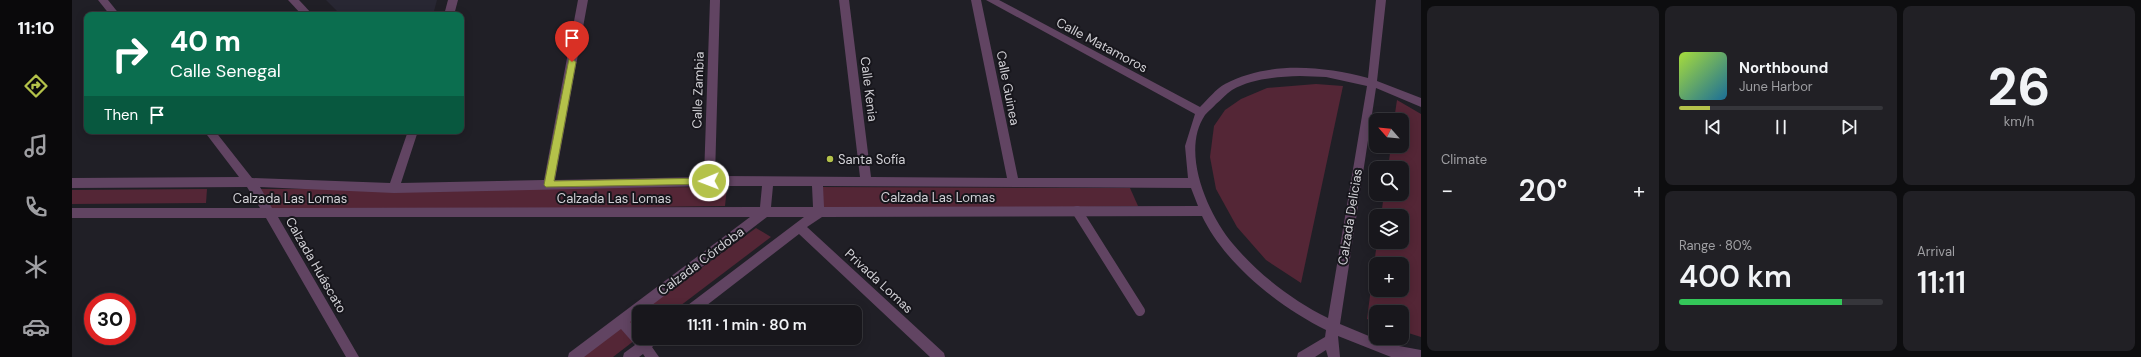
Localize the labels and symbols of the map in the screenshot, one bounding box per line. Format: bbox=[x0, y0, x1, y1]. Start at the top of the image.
street label: Calle Matamoros bbox=[1053, 14, 1151, 76]
pin bbox=[555, 21, 589, 62]
street label: Calle Guinea bbox=[992, 49, 1024, 127]
street label: Calle Zambia bbox=[688, 51, 708, 129]
street label: Calle Kenia bbox=[857, 56, 881, 122]
north arrow bbox=[1369, 113, 1409, 153]
place label: Santa Sofía bbox=[838, 151, 905, 168]
marker: Santa Sofía bbox=[825, 154, 835, 164]
position arrow bbox=[688, 160, 730, 202]
street label: Calzada Delicias bbox=[1334, 168, 1366, 266]
street label: Calzada Las Lomas bbox=[881, 189, 995, 206]
street label: Calzada Las Lomas bbox=[233, 190, 347, 207]
street label: Calzada Las Lomas bbox=[557, 190, 671, 207]
street label: Calzada Huáscato bbox=[282, 214, 350, 316]
street label: Calzada Córdoba bbox=[654, 223, 748, 299]
street label: Privada Lomas bbox=[841, 245, 917, 317]
speed limit sign: 30 bbox=[84, 293, 136, 345]

